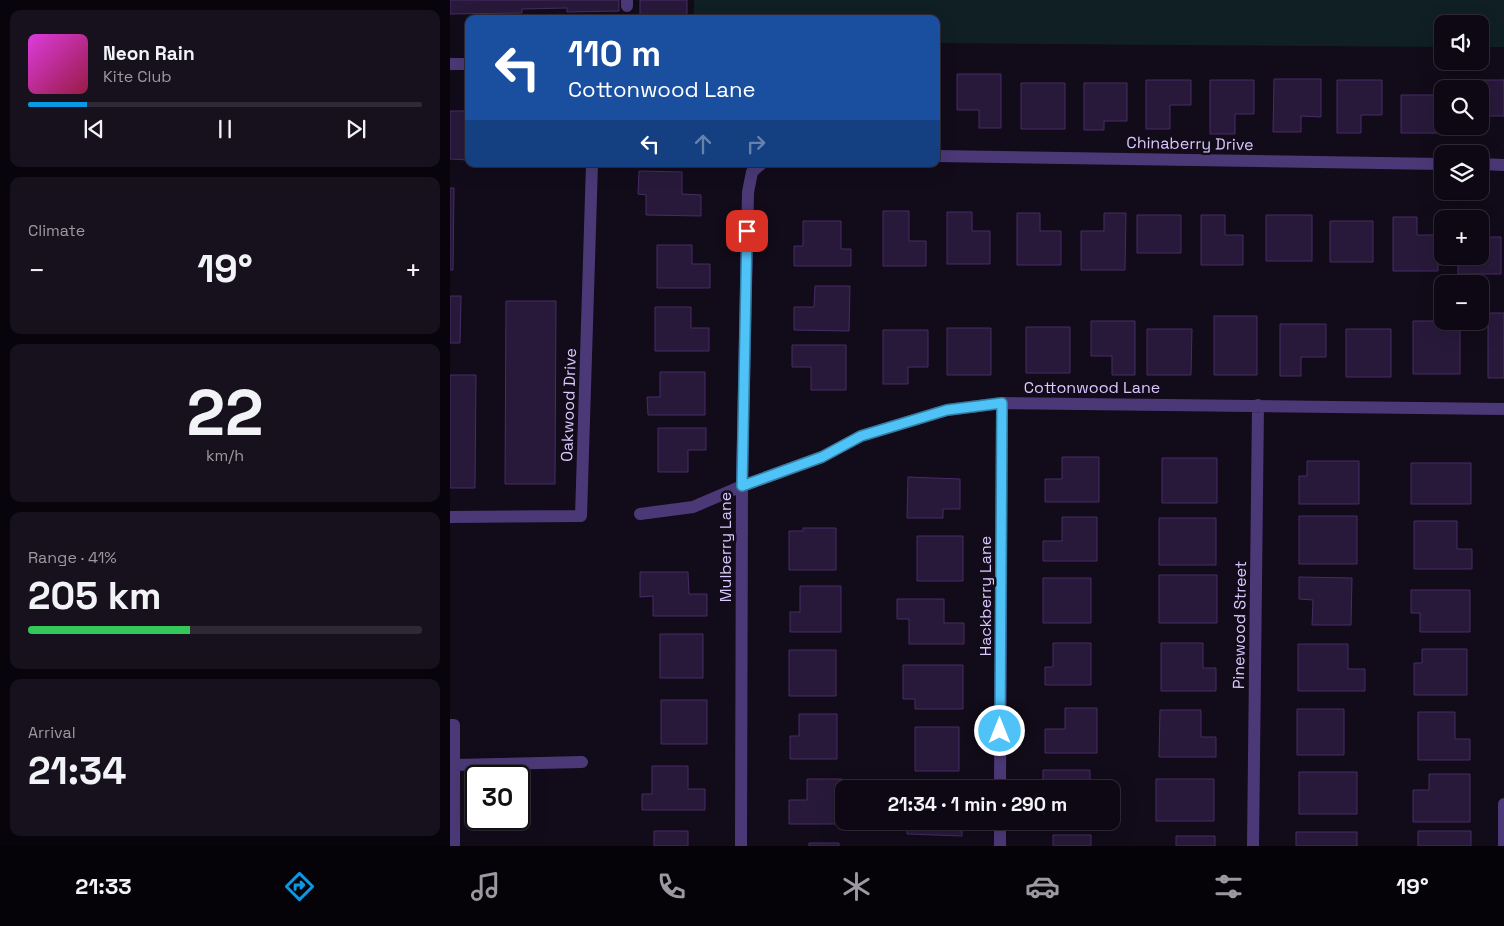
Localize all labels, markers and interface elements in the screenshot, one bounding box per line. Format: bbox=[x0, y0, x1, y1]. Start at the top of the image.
map controls bbox=[1434, 15, 1489, 330]
button: sound bbox=[1434, 15, 1489, 70]
text: 110 m bbox=[568, 32, 661, 76]
icon: left bbox=[485, 35, 550, 100]
text: Neon Rain bbox=[103, 41, 195, 66]
text: Kite Club bbox=[103, 66, 172, 87]
text: Cottonwood Lane bbox=[568, 75, 756, 103]
button: search bbox=[1434, 80, 1489, 135]
icon: previous bbox=[80, 115, 108, 143]
icon: pause bbox=[211, 115, 239, 143]
icon: next bbox=[342, 115, 370, 143]
icon: left bbox=[636, 130, 664, 158]
icon: ahead bbox=[689, 130, 717, 158]
icon: right bbox=[742, 130, 770, 158]
street label: Chinaberry Drive bbox=[1126, 132, 1254, 155]
button: layers bbox=[1434, 145, 1489, 200]
pin bbox=[726, 210, 768, 252]
button: + bbox=[1434, 210, 1489, 265]
icon: arrive bbox=[733, 217, 761, 245]
text: Climate bbox=[28, 220, 85, 241]
text: 19° bbox=[197, 245, 253, 293]
text: − bbox=[28, 252, 45, 288]
text: + bbox=[405, 252, 422, 288]
button: − bbox=[1434, 275, 1489, 330]
street label: Oakwood Drive bbox=[556, 348, 581, 462]
text: 22 bbox=[186, 371, 264, 454]
street label: Cottonwood Lane bbox=[1024, 377, 1160, 398]
text: km/h bbox=[206, 445, 244, 466]
street label: Mulberry Lane bbox=[715, 492, 736, 602]
street label: Hackberry Lane bbox=[975, 536, 996, 656]
text: Range · 41% bbox=[28, 547, 117, 568]
street label: Pinewood Street bbox=[1228, 561, 1251, 689]
text: 205 km bbox=[28, 572, 162, 620]
position arrow bbox=[973, 704, 1025, 756]
text: Arrival bbox=[28, 722, 76, 743]
text: 21:34 bbox=[28, 747, 126, 795]
speed limit sign: 30 bbox=[465, 765, 530, 830]
text: 21:34 · 1 min · 290 m bbox=[888, 792, 1067, 817]
icon: directions bbox=[282, 869, 317, 904]
icon: music bbox=[468, 869, 503, 904]
icon: phone bbox=[654, 869, 689, 904]
icon: climate bbox=[839, 869, 874, 904]
icon: car bbox=[1025, 869, 1060, 904]
icon: filters bbox=[1211, 869, 1246, 904]
text: 21:33 bbox=[75, 872, 132, 900]
text: 19° bbox=[1396, 872, 1429, 900]

